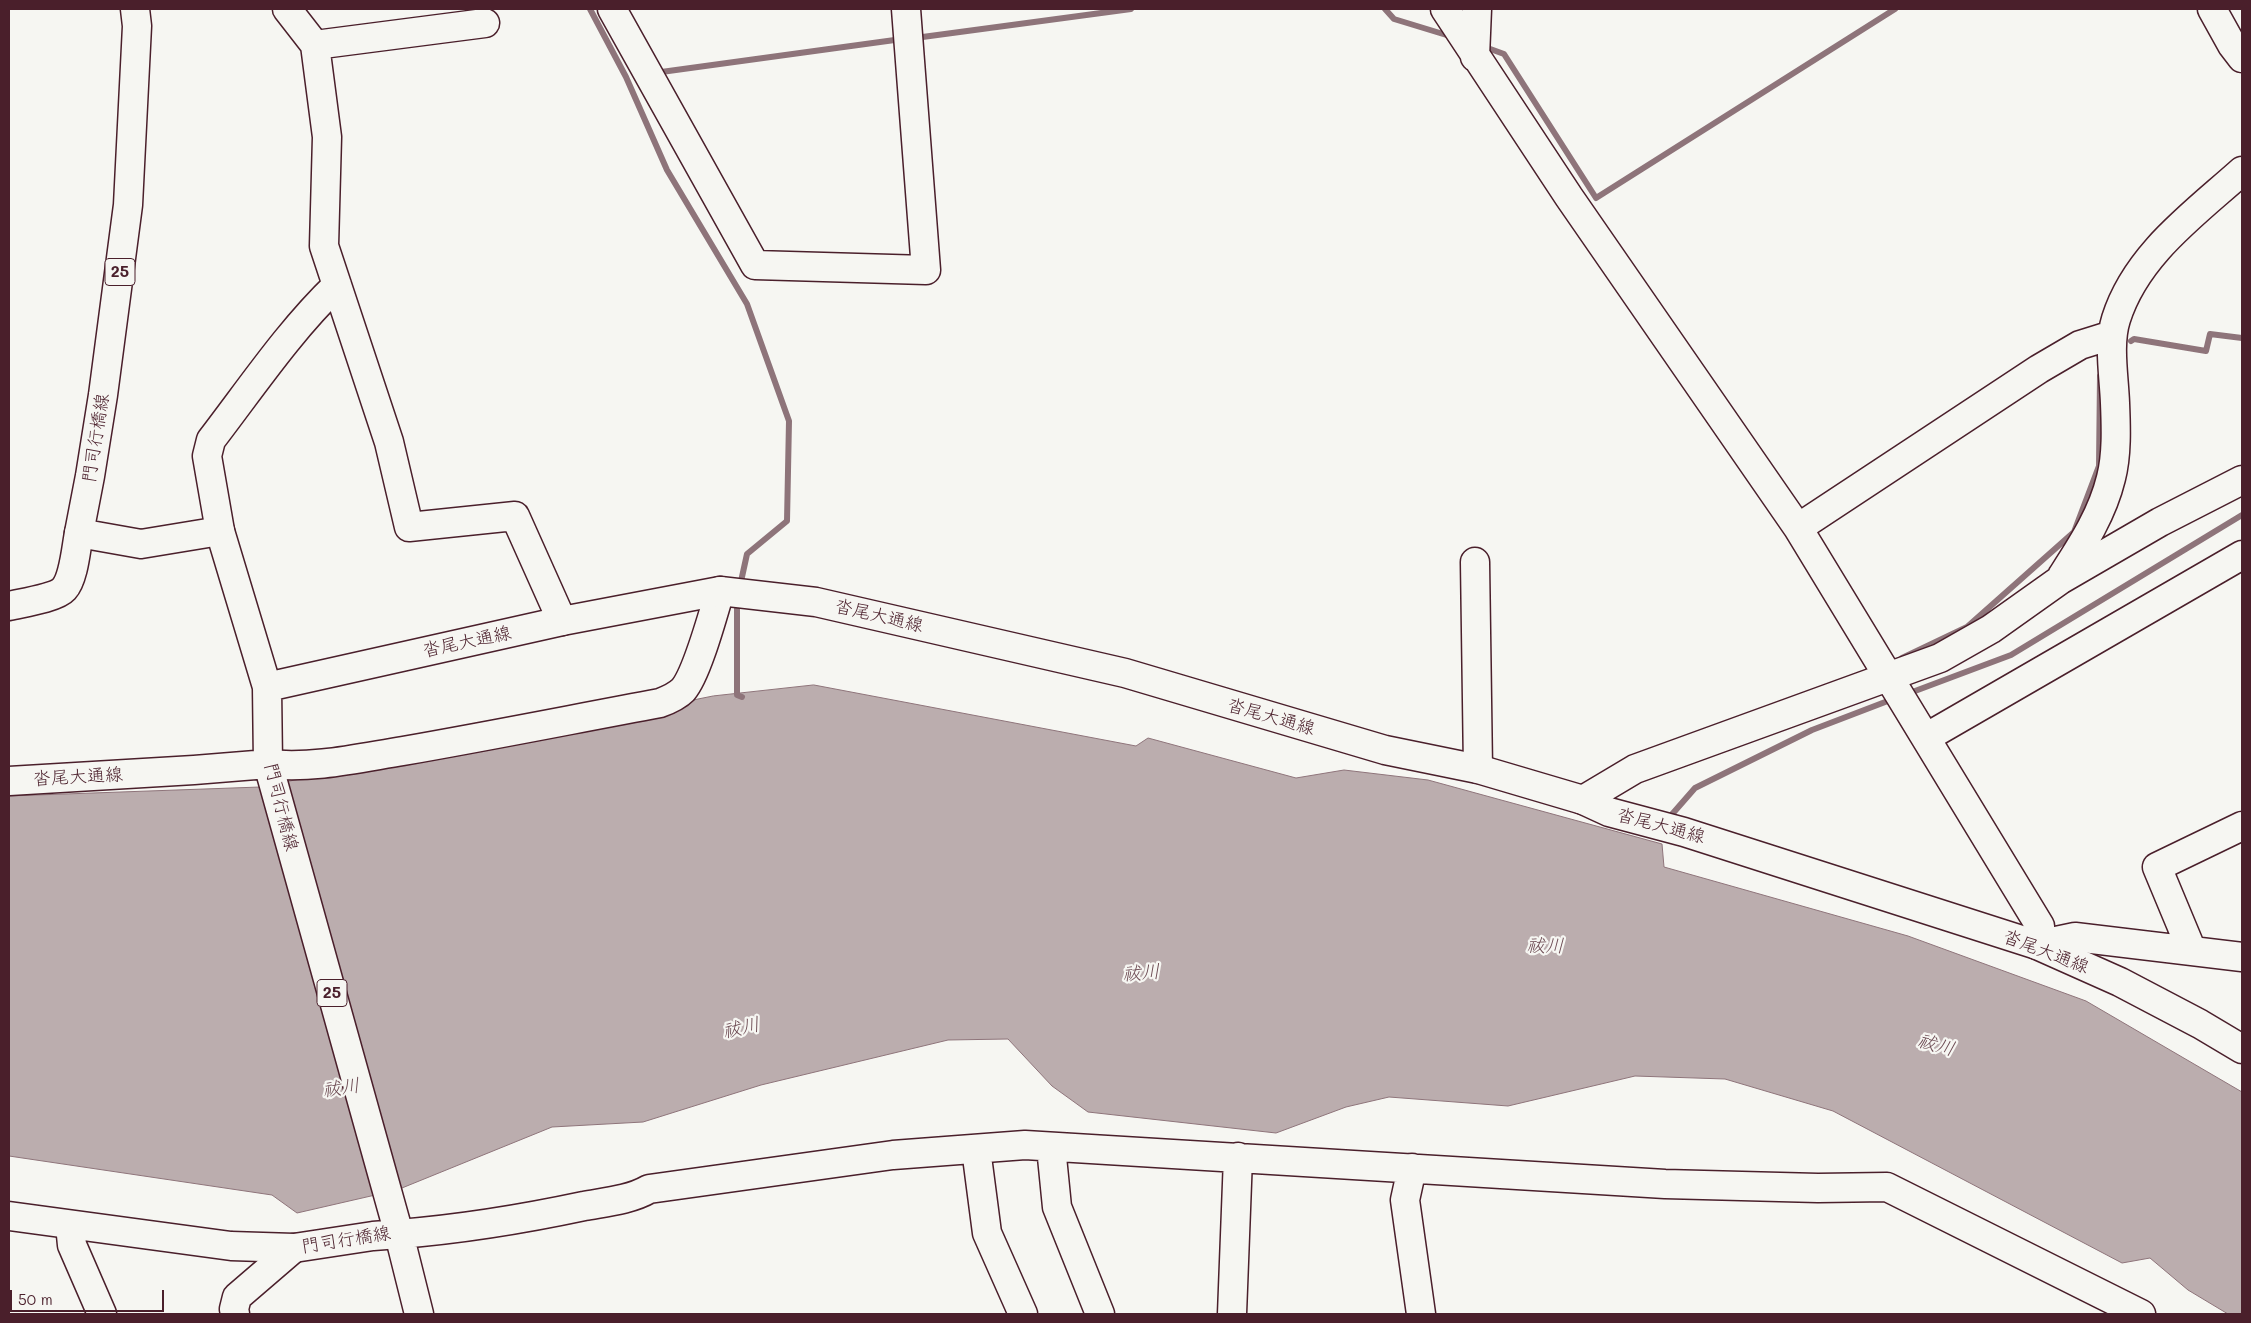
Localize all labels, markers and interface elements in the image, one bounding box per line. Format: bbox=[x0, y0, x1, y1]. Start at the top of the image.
road number: 25 bbox=[105, 258, 135, 286]
street label: 門司行橋線 bbox=[78, 392, 114, 484]
street label: 沓尾大通線 bbox=[833, 595, 925, 637]
street label: 沓尾大通線 bbox=[421, 622, 513, 662]
street label: 沓尾大通線 bbox=[1225, 694, 1317, 740]
street label: 門司行橋線 bbox=[260, 761, 302, 853]
street label: 沓尾大通線 bbox=[32, 764, 124, 790]
street label: 沓尾大通線 bbox=[1615, 804, 1707, 848]
street label: 沓尾大通線 bbox=[2000, 926, 2092, 978]
water label: 祓川 bbox=[1526, 934, 1564, 958]
water label: 祓川 bbox=[1121, 960, 1161, 986]
road number: 25 bbox=[317, 980, 347, 1006]
water label: 祓川 bbox=[720, 1013, 762, 1043]
water label: 祓川 bbox=[1915, 1029, 1957, 1061]
water label: 祓川 bbox=[321, 1074, 361, 1102]
street label: 門司行橋線 bbox=[300, 1222, 392, 1258]
scale bar bbox=[12, 1280, 166, 1312]
text: 50 m bbox=[18, 1289, 53, 1309]

